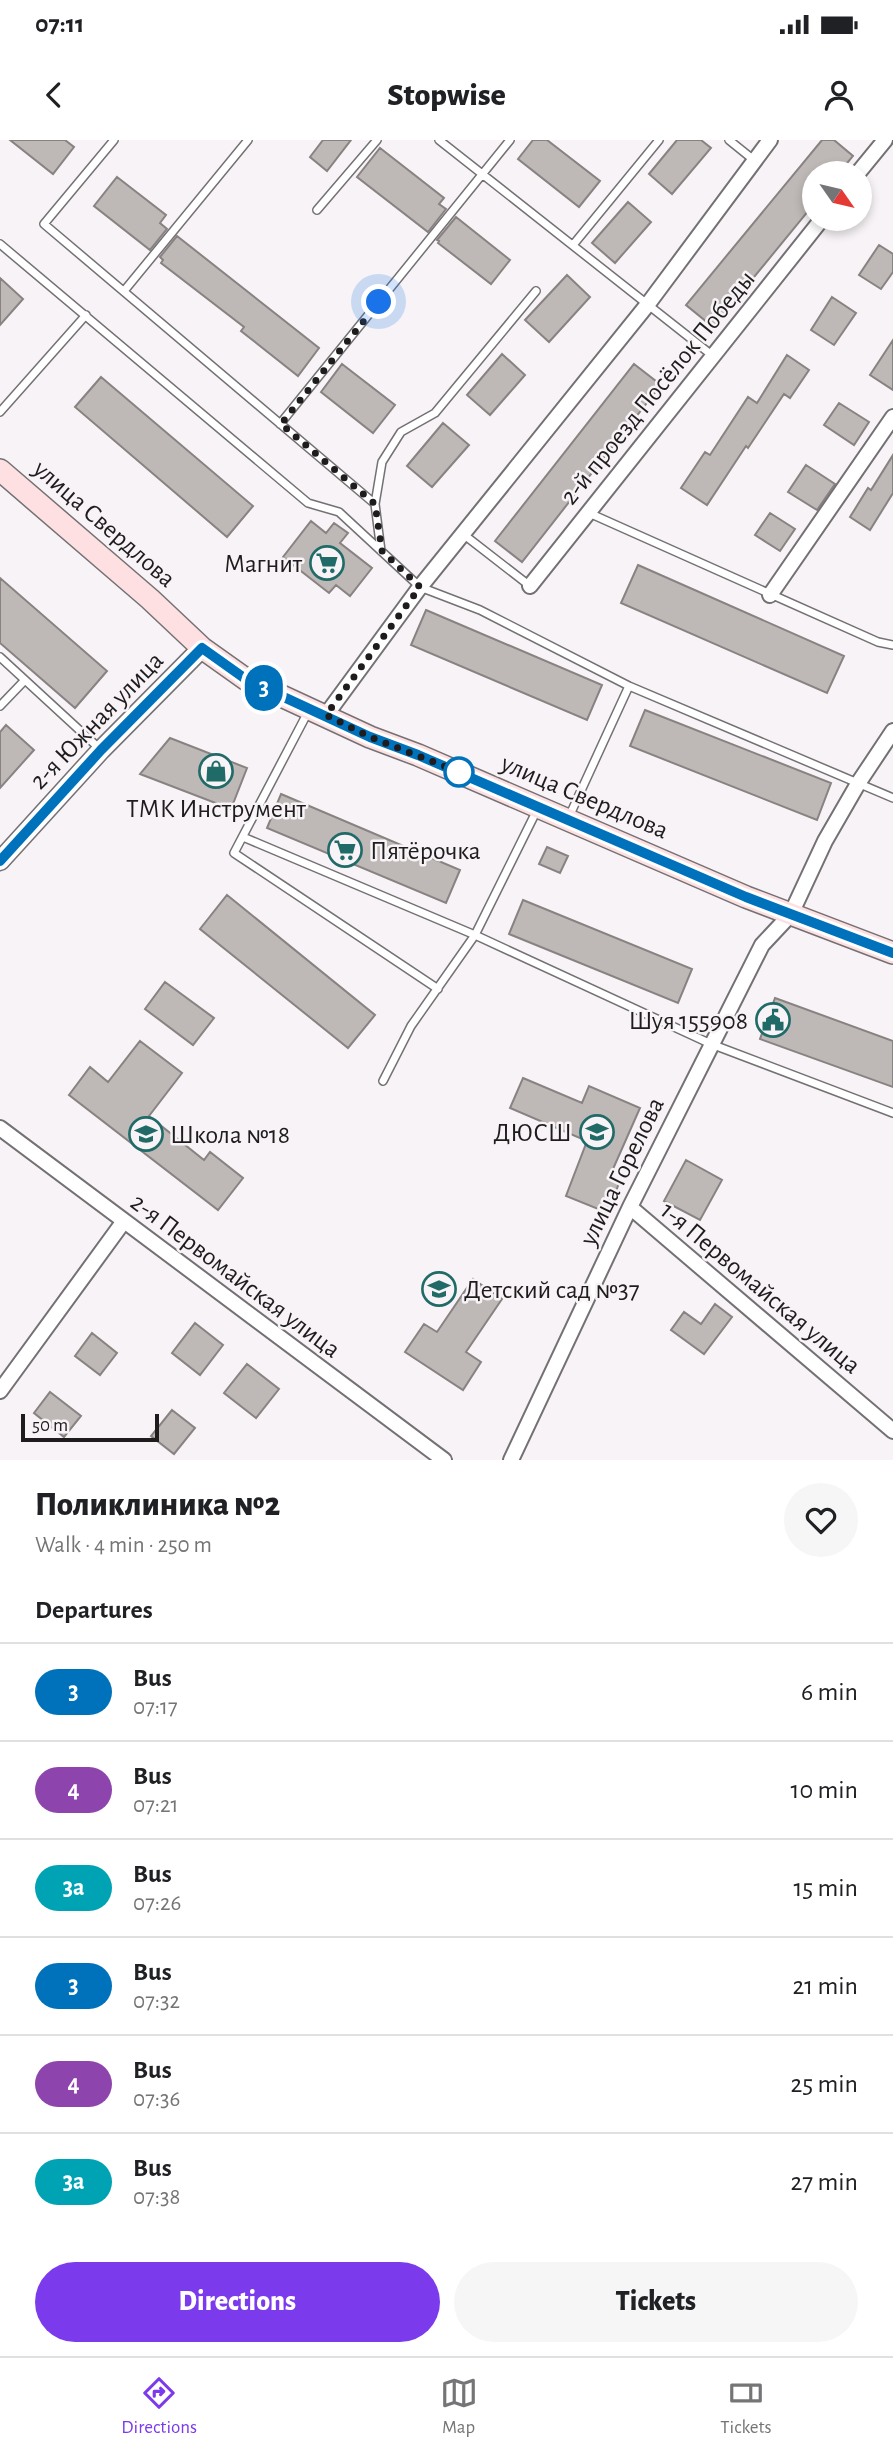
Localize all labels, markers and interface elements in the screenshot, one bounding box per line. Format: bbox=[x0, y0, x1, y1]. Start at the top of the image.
text: 07:11 bbox=[35, 11, 84, 37]
icon: back bbox=[35, 76, 73, 114]
icon: person bbox=[820, 76, 858, 114]
text: Stopwise bbox=[387, 79, 506, 111]
north arrow bbox=[802, 161, 872, 231]
map controls bbox=[802, 161, 872, 231]
street label: 2-й проезд Посёлок Победы bbox=[556, 266, 760, 509]
your location bbox=[361, 284, 396, 319]
street label: улица Свердлова bbox=[28, 455, 180, 592]
supermarket icon: Магнит bbox=[308, 544, 346, 582]
place label: Магнит bbox=[224, 551, 303, 577]
street label: 2-я Южная улица bbox=[25, 647, 168, 794]
line badge: 3 bbox=[241, 665, 287, 711]
text: 3 bbox=[259, 676, 269, 700]
street label: улица Свердлова bbox=[496, 750, 672, 844]
shop icon: ТМК Инструмент bbox=[197, 752, 235, 790]
unlabelled marker bbox=[444, 757, 474, 787]
place label: ТМК Инструмент bbox=[126, 796, 306, 822]
supermarket icon: Пятёрочка bbox=[326, 831, 364, 869]
place label: Пятёрочка bbox=[370, 838, 481, 864]
public building icon: Шуя 155908 bbox=[754, 1001, 792, 1039]
place label: Шуя 155908 bbox=[628, 1008, 748, 1034]
street label: улица Горелова bbox=[574, 1093, 669, 1250]
school or university icon: ДЮСШ bbox=[578, 1113, 616, 1151]
school or university icon: Школа №18 bbox=[127, 1115, 165, 1153]
place label: ДЮСШ bbox=[493, 1120, 572, 1146]
place label: Школа №18 bbox=[170, 1122, 290, 1148]
street label: 2-я Первомайская улица bbox=[126, 1189, 345, 1363]
street label: 1-я Первомайская улица bbox=[655, 1197, 865, 1379]
school or university icon: Детский сад №37 bbox=[420, 1270, 458, 1308]
place label: Детский сад №37 bbox=[464, 1277, 640, 1303]
scale bar bbox=[21, 1411, 159, 1443]
text: 50 m bbox=[32, 1416, 68, 1435]
button: heart bbox=[784, 1483, 858, 1557]
text: Поликлиника №2 bbox=[35, 1489, 280, 1522]
text: Walk · 4 min · 250 m bbox=[35, 1534, 212, 1557]
text: Departures bbox=[35, 1597, 153, 1623]
text: Bus bbox=[133, 1665, 172, 1691]
text: 6 min bbox=[801, 1679, 858, 1705]
text: 3 bbox=[68, 1680, 79, 1704]
text: 07:17 bbox=[133, 1696, 178, 1719]
text: Bus bbox=[133, 1763, 172, 1789]
text: 10 min bbox=[791, 1777, 858, 1803]
text: 4 bbox=[67, 1778, 80, 1802]
text: 07:21 bbox=[133, 1794, 178, 1817]
text: Bus bbox=[133, 1861, 172, 1887]
text: 15 min bbox=[793, 1875, 858, 1901]
text: 3а bbox=[63, 1876, 84, 1900]
text: 07:26 bbox=[133, 1892, 181, 1915]
text: Bus bbox=[133, 1959, 172, 1985]
text: 21 min bbox=[792, 1973, 858, 1999]
text: 3 bbox=[68, 1974, 79, 1998]
text: 07:32 bbox=[133, 1990, 180, 2013]
text: Bus bbox=[133, 2057, 172, 2083]
text: 25 min bbox=[791, 2071, 858, 2097]
text: 4 bbox=[67, 2072, 80, 2096]
text: 07:36 bbox=[133, 2088, 180, 2111]
text: Bus bbox=[133, 2155, 172, 2181]
text: 27 min bbox=[791, 2169, 858, 2195]
text: 3а bbox=[63, 2170, 84, 2194]
text: 07:38 bbox=[133, 2186, 180, 2209]
button: Directions bbox=[35, 2262, 440, 2342]
button: Tickets bbox=[454, 2262, 858, 2342]
tab: Directions bbox=[121, 2374, 197, 2439]
tab: Map bbox=[440, 2374, 478, 2439]
tab: Tickets bbox=[720, 2374, 772, 2439]

